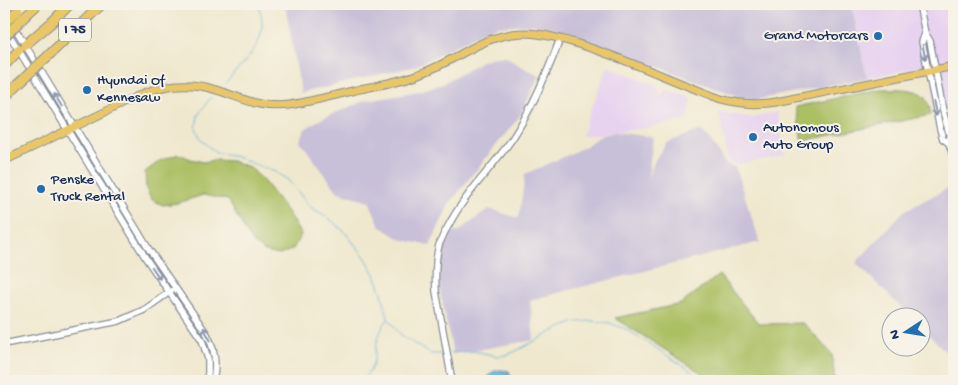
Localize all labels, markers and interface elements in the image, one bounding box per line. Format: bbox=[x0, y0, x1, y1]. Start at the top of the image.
road number: I 75 bbox=[59, 18, 91, 42]
place label: Grand Motorcars bbox=[764, 27, 868, 45]
marker: Grand Motorcars bbox=[872, 30, 884, 42]
one-way arrow bbox=[920, 44, 929, 60]
place label: Hyundai Of Kennesaw bbox=[97, 72, 166, 107]
marker: Hyundai Of Kennesaw bbox=[81, 84, 93, 96]
one-way arrow bbox=[52, 93, 62, 107]
one-way arrow bbox=[931, 100, 940, 116]
place label: Autonomous Auto Group bbox=[763, 119, 839, 154]
marker: Autonomous Auto Group bbox=[747, 131, 759, 143]
place label: Penske Truck Rental bbox=[50, 171, 125, 206]
marker: Penske Truck Rental bbox=[35, 183, 47, 195]
one-way arrow bbox=[150, 266, 161, 280]
north arrow bbox=[880, 308, 930, 358]
one-way arrow bbox=[201, 328, 211, 342]
text: N bbox=[886, 328, 905, 340]

